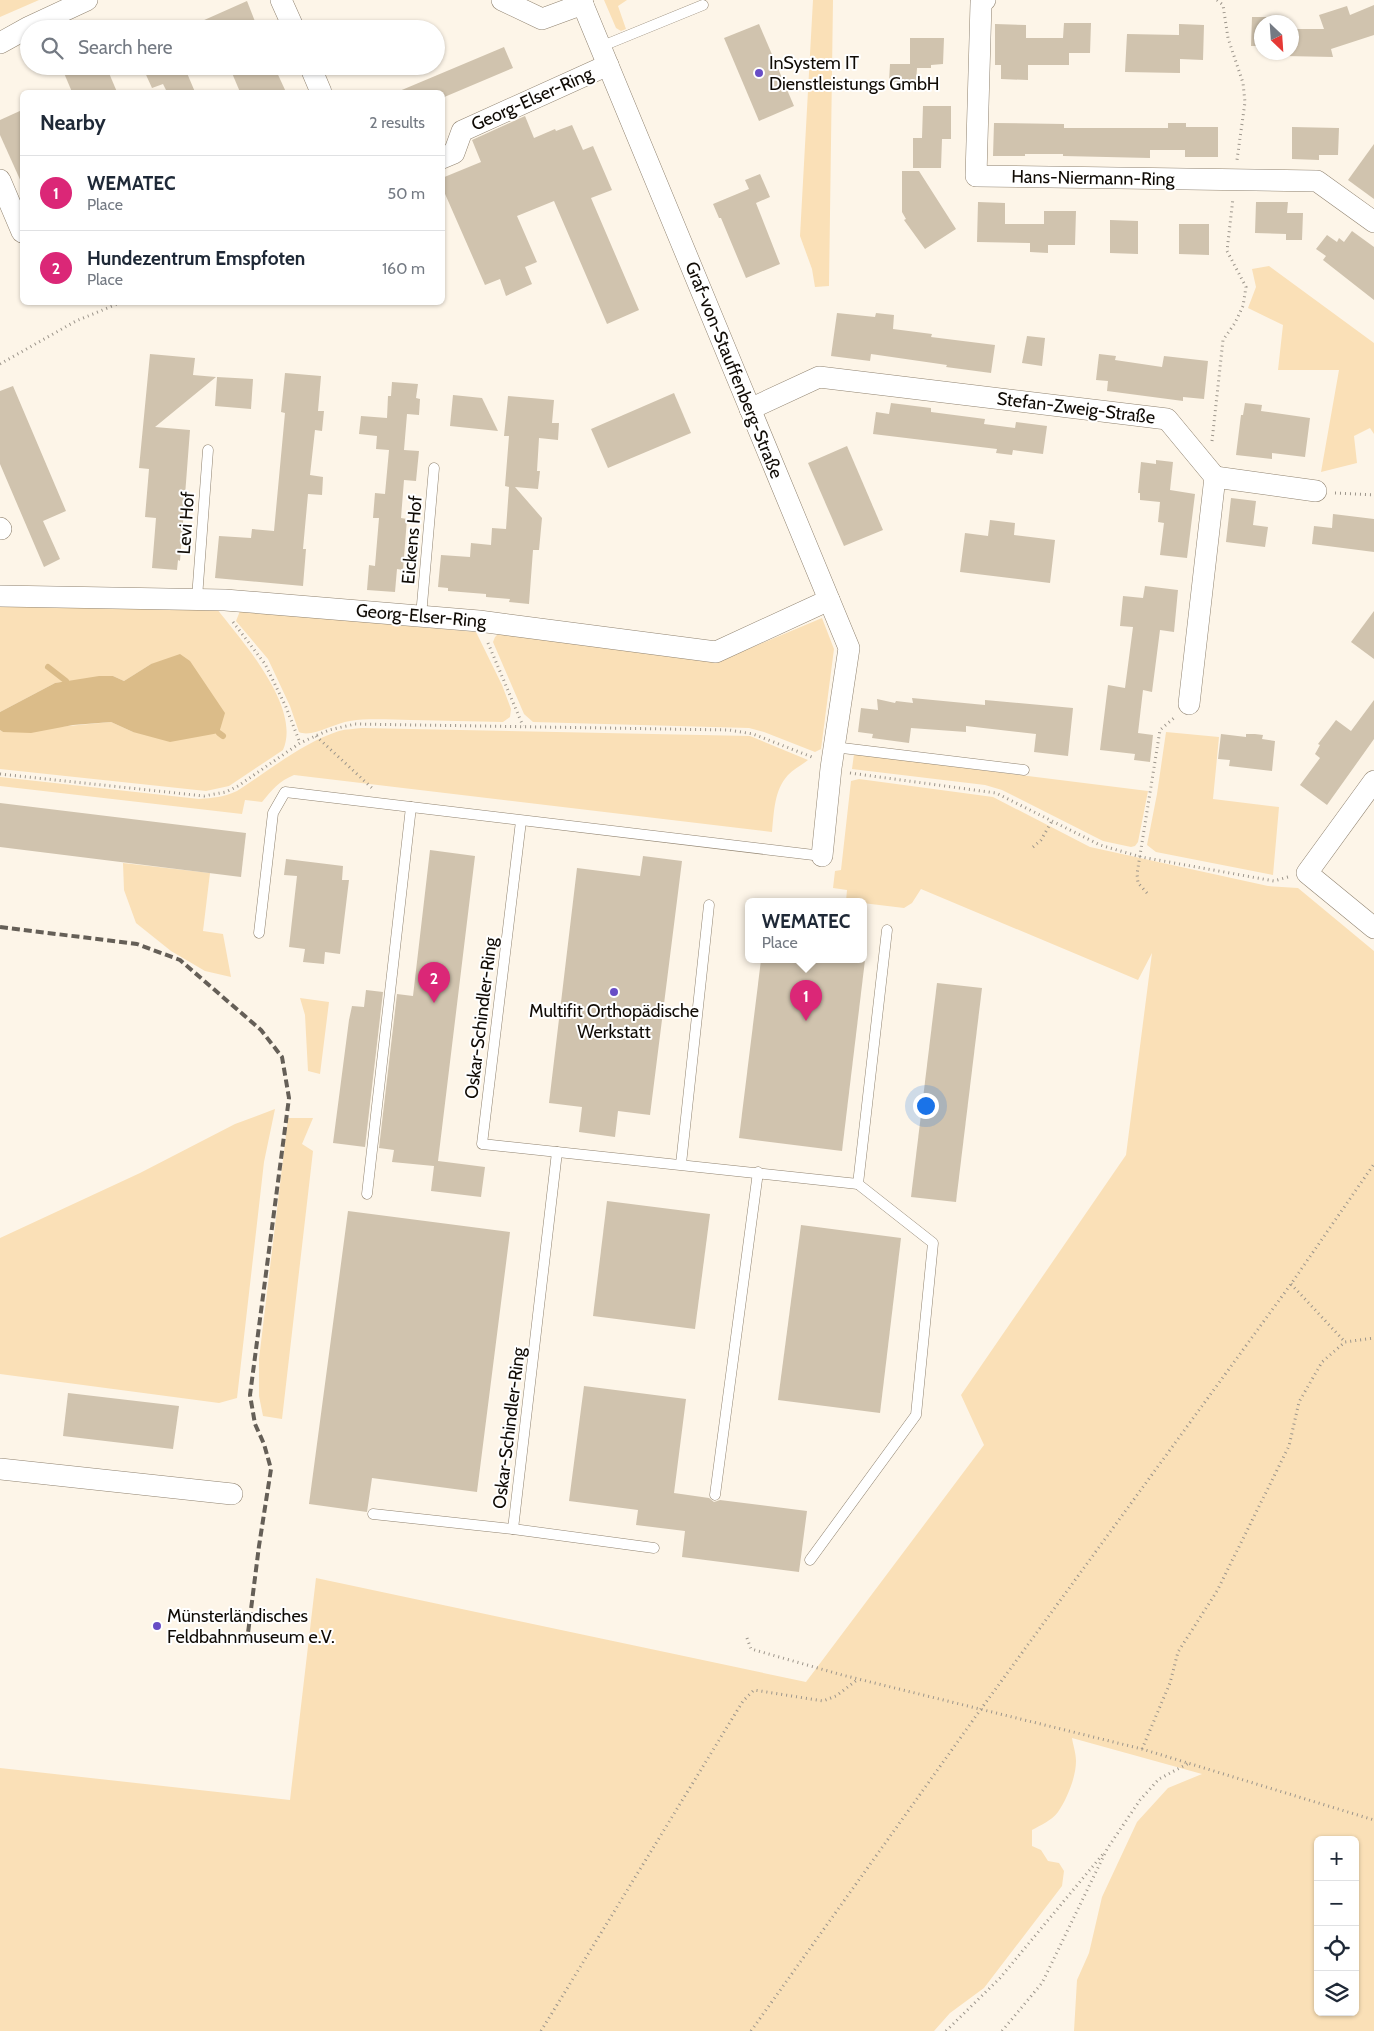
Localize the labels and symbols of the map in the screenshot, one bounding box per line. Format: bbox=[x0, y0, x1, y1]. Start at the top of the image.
north arrow bbox=[1254, 15, 1299, 60]
place label: InSystem IT Dienstleistungs GmbH bbox=[769, 52, 939, 95]
street label: Georg-Elser-Ring bbox=[468, 62, 597, 136]
marker: InSystem IT Dienstleistungs GmbH bbox=[753, 67, 765, 79]
street label: Hans-Niermann-Ring bbox=[1011, 166, 1176, 190]
street label: Graf-von-Stauffenberg-Straße bbox=[680, 258, 788, 482]
street label: Stefan-Zweig-Straße bbox=[996, 387, 1156, 429]
street label: Levi Hof bbox=[173, 491, 199, 555]
street label: Eickens Hof bbox=[397, 495, 427, 585]
street label: Georg-Elser-Ring bbox=[355, 599, 488, 633]
street label: Oskar-Schindler-Ring bbox=[460, 935, 502, 1100]
pin: 2 bbox=[418, 962, 450, 1003]
pin: 1 bbox=[790, 980, 822, 1021]
marker: Multifit Orthopädische Werkstatt bbox=[608, 986, 620, 998]
place label: Multifit Orthopädische Werkstatt bbox=[529, 1000, 699, 1043]
your location bbox=[913, 1093, 939, 1119]
street label: Oskar-Schindler-Ring bbox=[488, 1345, 530, 1510]
place label: Münsterländisches Feldbahnmuseum e.V. bbox=[167, 1605, 335, 1648]
marker: Münsterländisches Feldbahnmuseum e.V. bbox=[151, 1620, 163, 1632]

